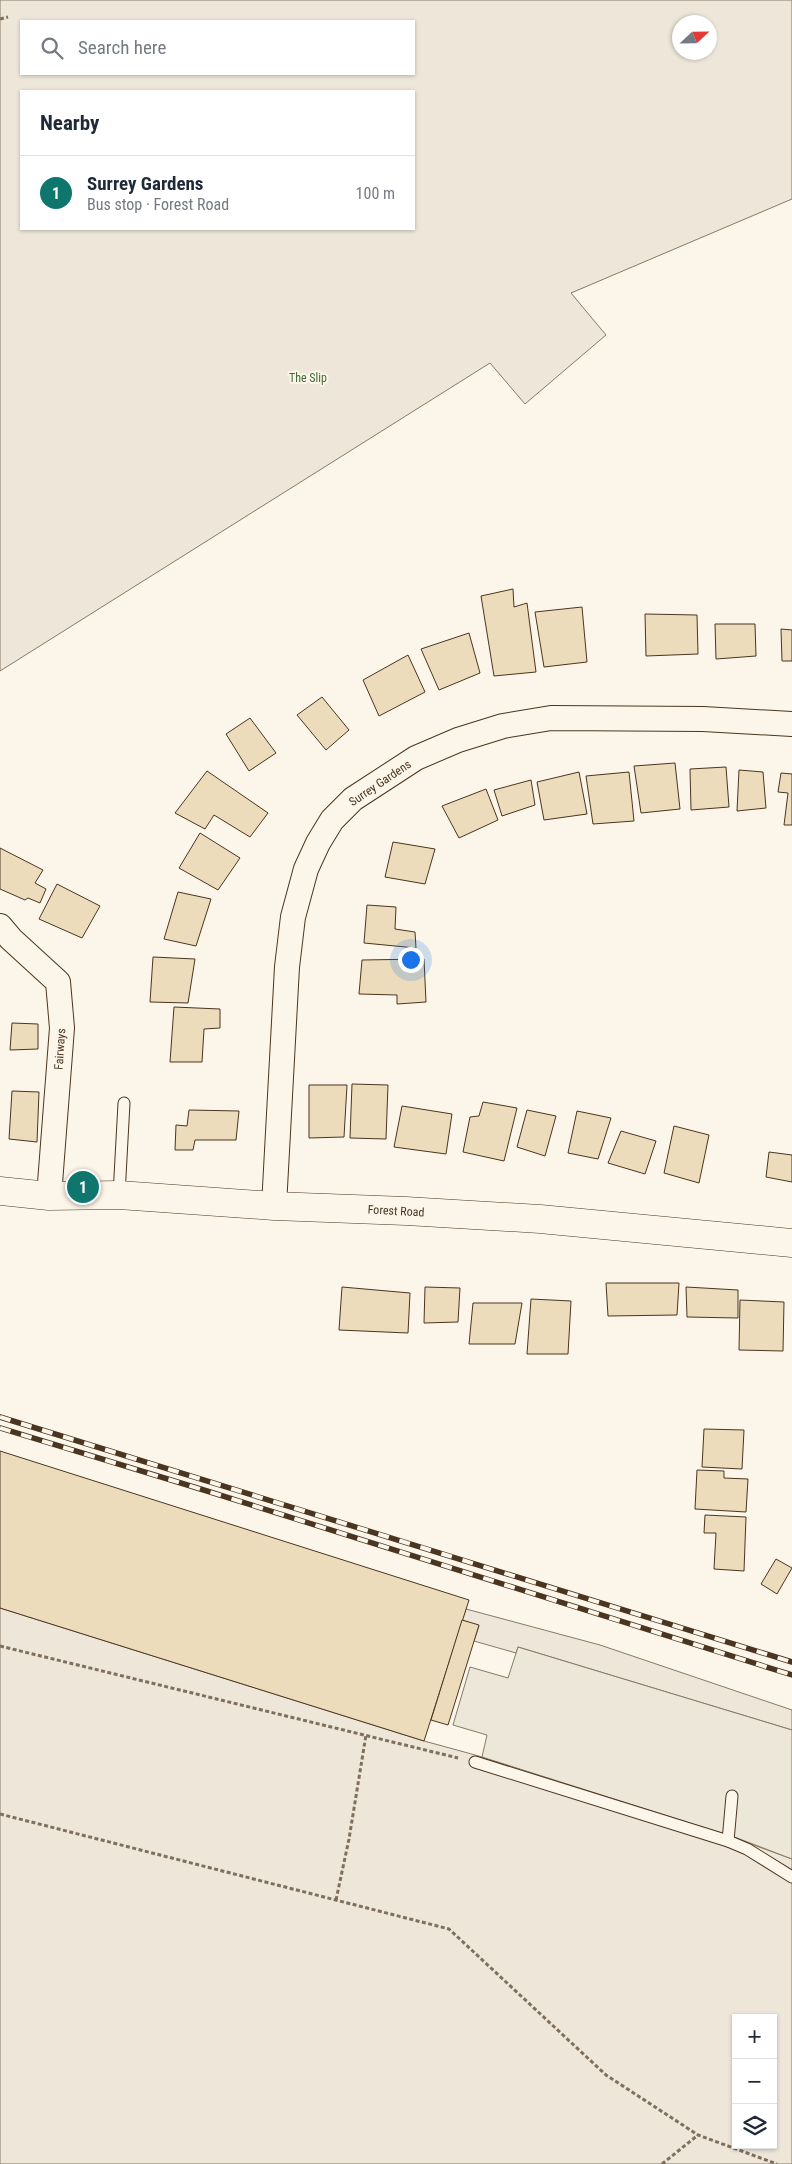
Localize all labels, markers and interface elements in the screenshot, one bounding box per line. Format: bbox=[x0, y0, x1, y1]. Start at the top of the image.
north arrow bbox=[672, 15, 717, 60]
search box bbox=[20, 20, 415, 75]
icon: search bbox=[38, 34, 66, 62]
text: Search here bbox=[78, 36, 166, 59]
text: Nearby bbox=[40, 111, 99, 135]
text: Surrey Gardens bbox=[87, 172, 204, 195]
text: 1 bbox=[52, 184, 60, 203]
text: 100 m bbox=[356, 184, 395, 203]
text: Bus stop · Forest Road bbox=[87, 195, 229, 214]
park label: The Slip bbox=[289, 371, 327, 385]
street label: Surrey Gardens bbox=[346, 757, 414, 809]
your location bbox=[398, 947, 424, 973]
street label: Fairways bbox=[52, 1028, 68, 1070]
pin: 1 bbox=[67, 1168, 99, 1206]
street label: Forest Road bbox=[367, 1203, 425, 1219]
map controls bbox=[732, 2014, 777, 2149]
button: + bbox=[732, 2014, 777, 2059]
button: − bbox=[732, 2059, 777, 2104]
button: layers bbox=[732, 2104, 777, 2149]

